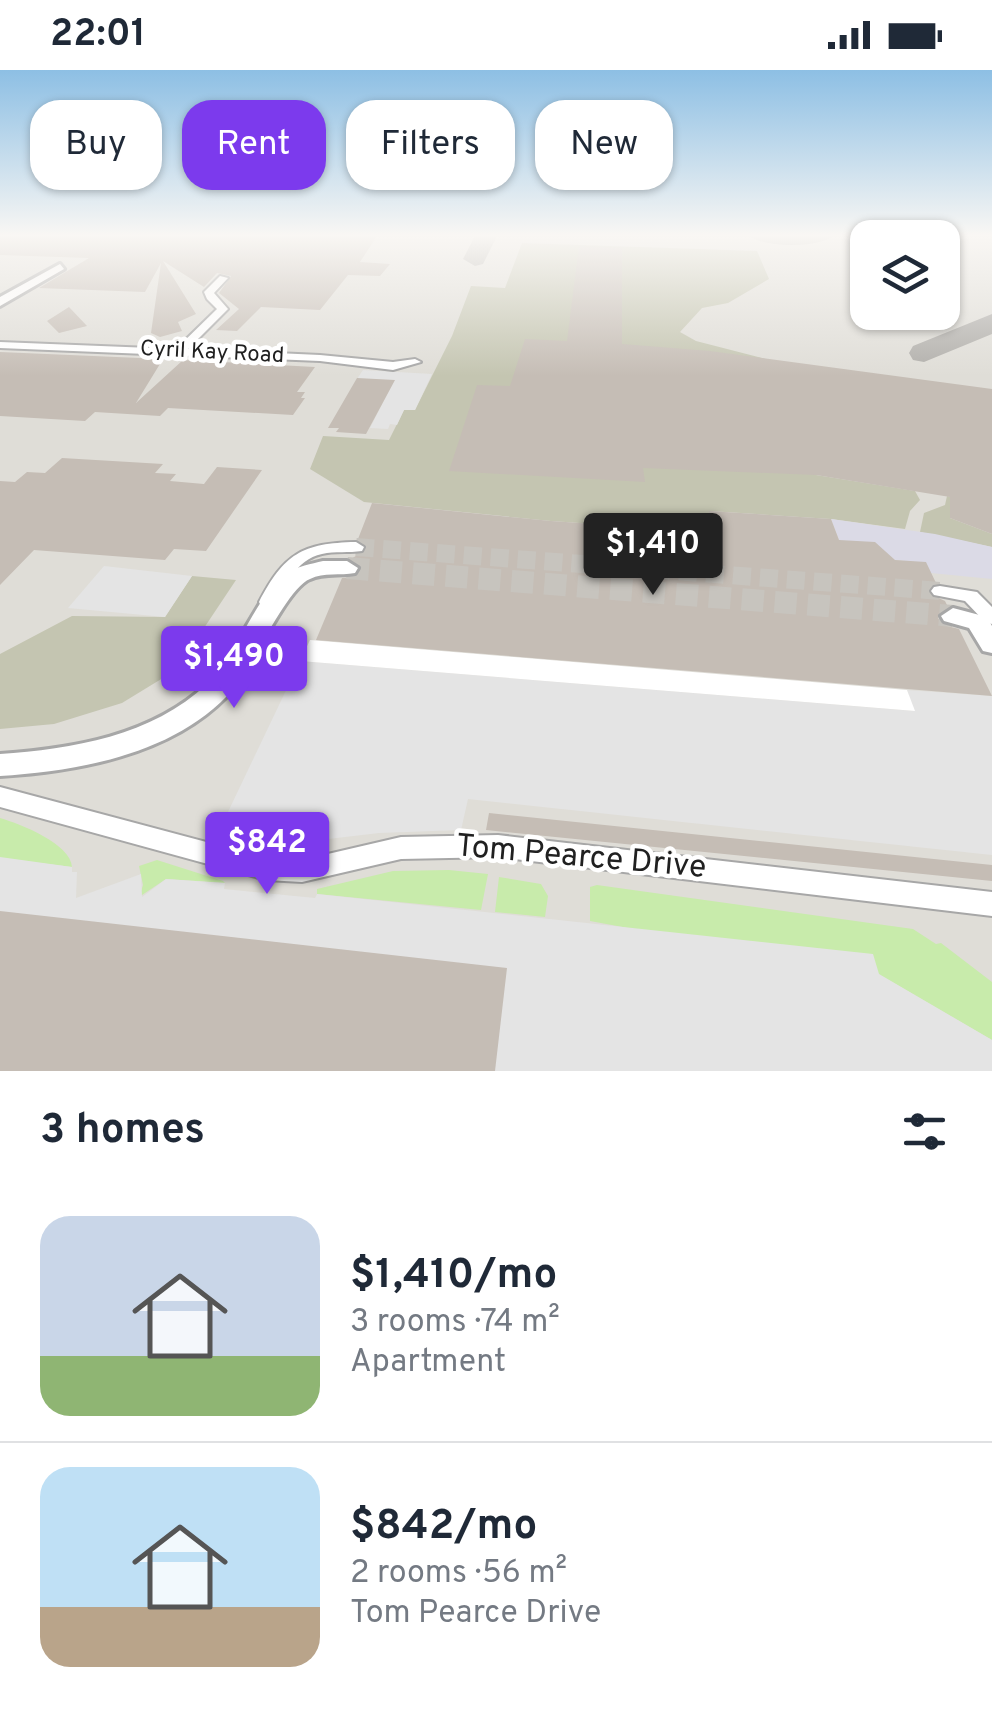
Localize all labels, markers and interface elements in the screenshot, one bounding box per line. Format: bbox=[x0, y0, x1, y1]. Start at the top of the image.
text: 22:01 bbox=[50, 11, 146, 60]
chip: Buy bbox=[30, 100, 162, 190]
chip: Rent bbox=[182, 100, 326, 190]
chip: Filters bbox=[346, 100, 515, 190]
chip: New bbox=[535, 100, 673, 190]
map controls bbox=[850, 220, 960, 330]
button: layers bbox=[850, 220, 960, 330]
street label: Cyril Kay Road bbox=[139, 336, 285, 370]
pin: $1,410 bbox=[572, 513, 734, 598]
text: $1,410 bbox=[606, 525, 700, 565]
pin: $1,490 bbox=[153, 626, 315, 711]
text: $1,490 bbox=[183, 638, 285, 678]
pin: $842 bbox=[208, 812, 326, 897]
text: $842 bbox=[227, 824, 307, 864]
street label: Tom Pearce Drive bbox=[454, 827, 708, 889]
icon: filters bbox=[897, 1104, 952, 1159]
text: 3 homes bbox=[40, 1105, 205, 1158]
text: $1,410/mo bbox=[350, 1250, 557, 1303]
icon: home bbox=[120, 1256, 240, 1376]
text: 3 rooms · 74 m² bbox=[350, 1303, 560, 1343]
text: Apartment bbox=[350, 1343, 506, 1383]
text: $842/mo bbox=[350, 1501, 537, 1554]
icon: home bbox=[120, 1507, 240, 1627]
text: 2 rooms · 56 m² bbox=[350, 1554, 567, 1594]
text: Tom Pearce Drive bbox=[350, 1594, 601, 1634]

